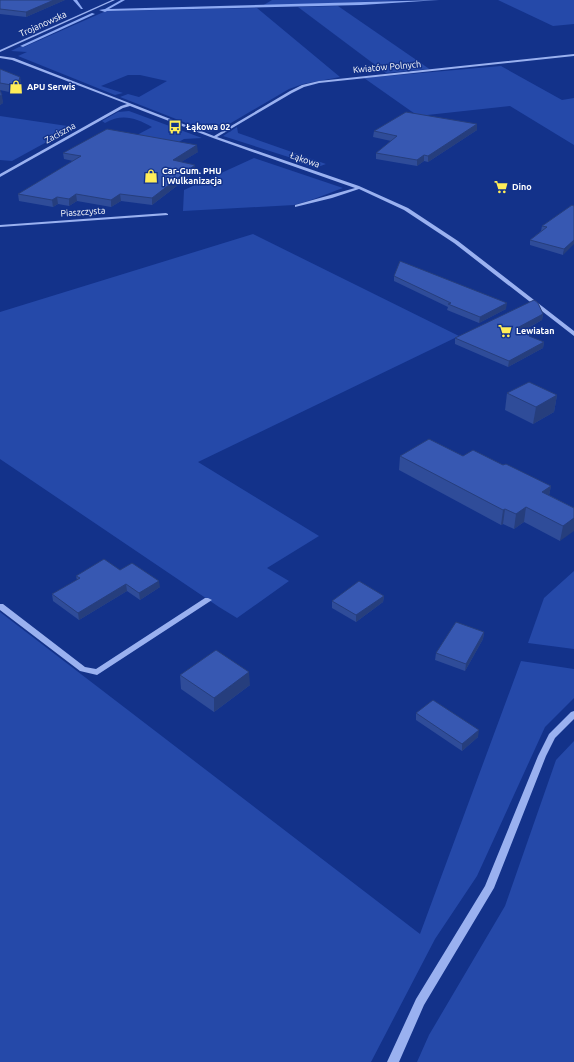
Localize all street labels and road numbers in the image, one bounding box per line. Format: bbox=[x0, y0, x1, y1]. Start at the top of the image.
street label: Trojanowska bbox=[18, 9, 68, 39]
street label: Kwiatów Polnych bbox=[353, 59, 421, 75]
street label: Zaciszna bbox=[43, 120, 77, 146]
street label: Łąkowa bbox=[289, 150, 321, 170]
street label: Piaszczysta bbox=[60, 205, 106, 219]

